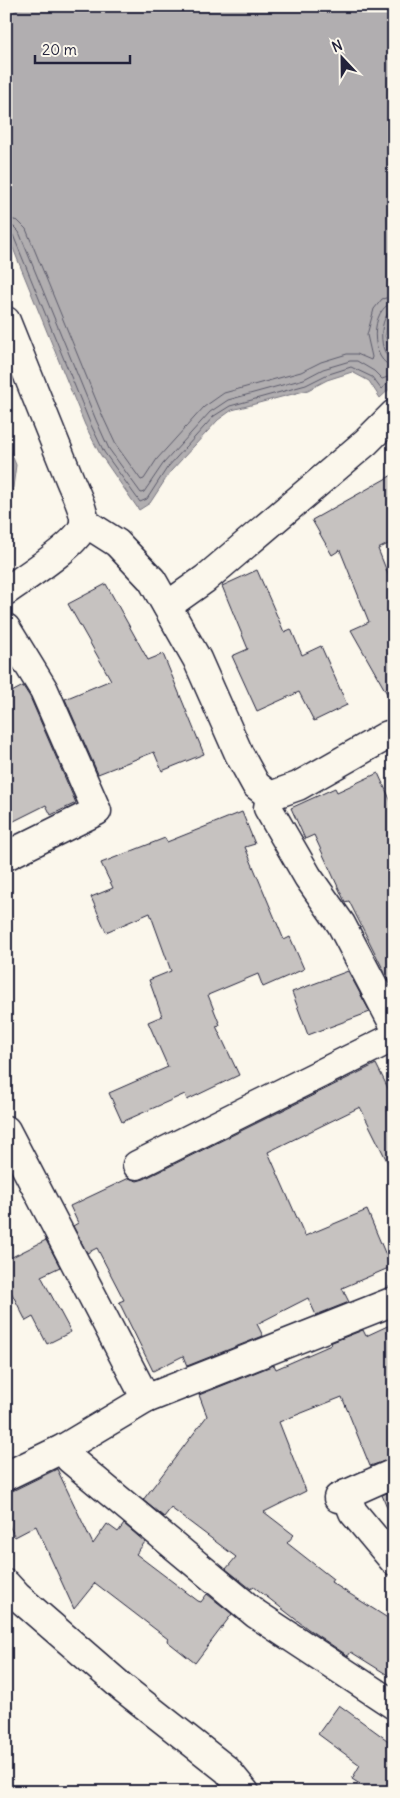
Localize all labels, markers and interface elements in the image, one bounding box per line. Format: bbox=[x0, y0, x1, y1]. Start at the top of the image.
scale bar bbox=[35, 32, 130, 64]
north arrow bbox=[318, 32, 368, 82]
text: N bbox=[329, 36, 345, 56]
text: 20 m bbox=[42, 40, 77, 59]

